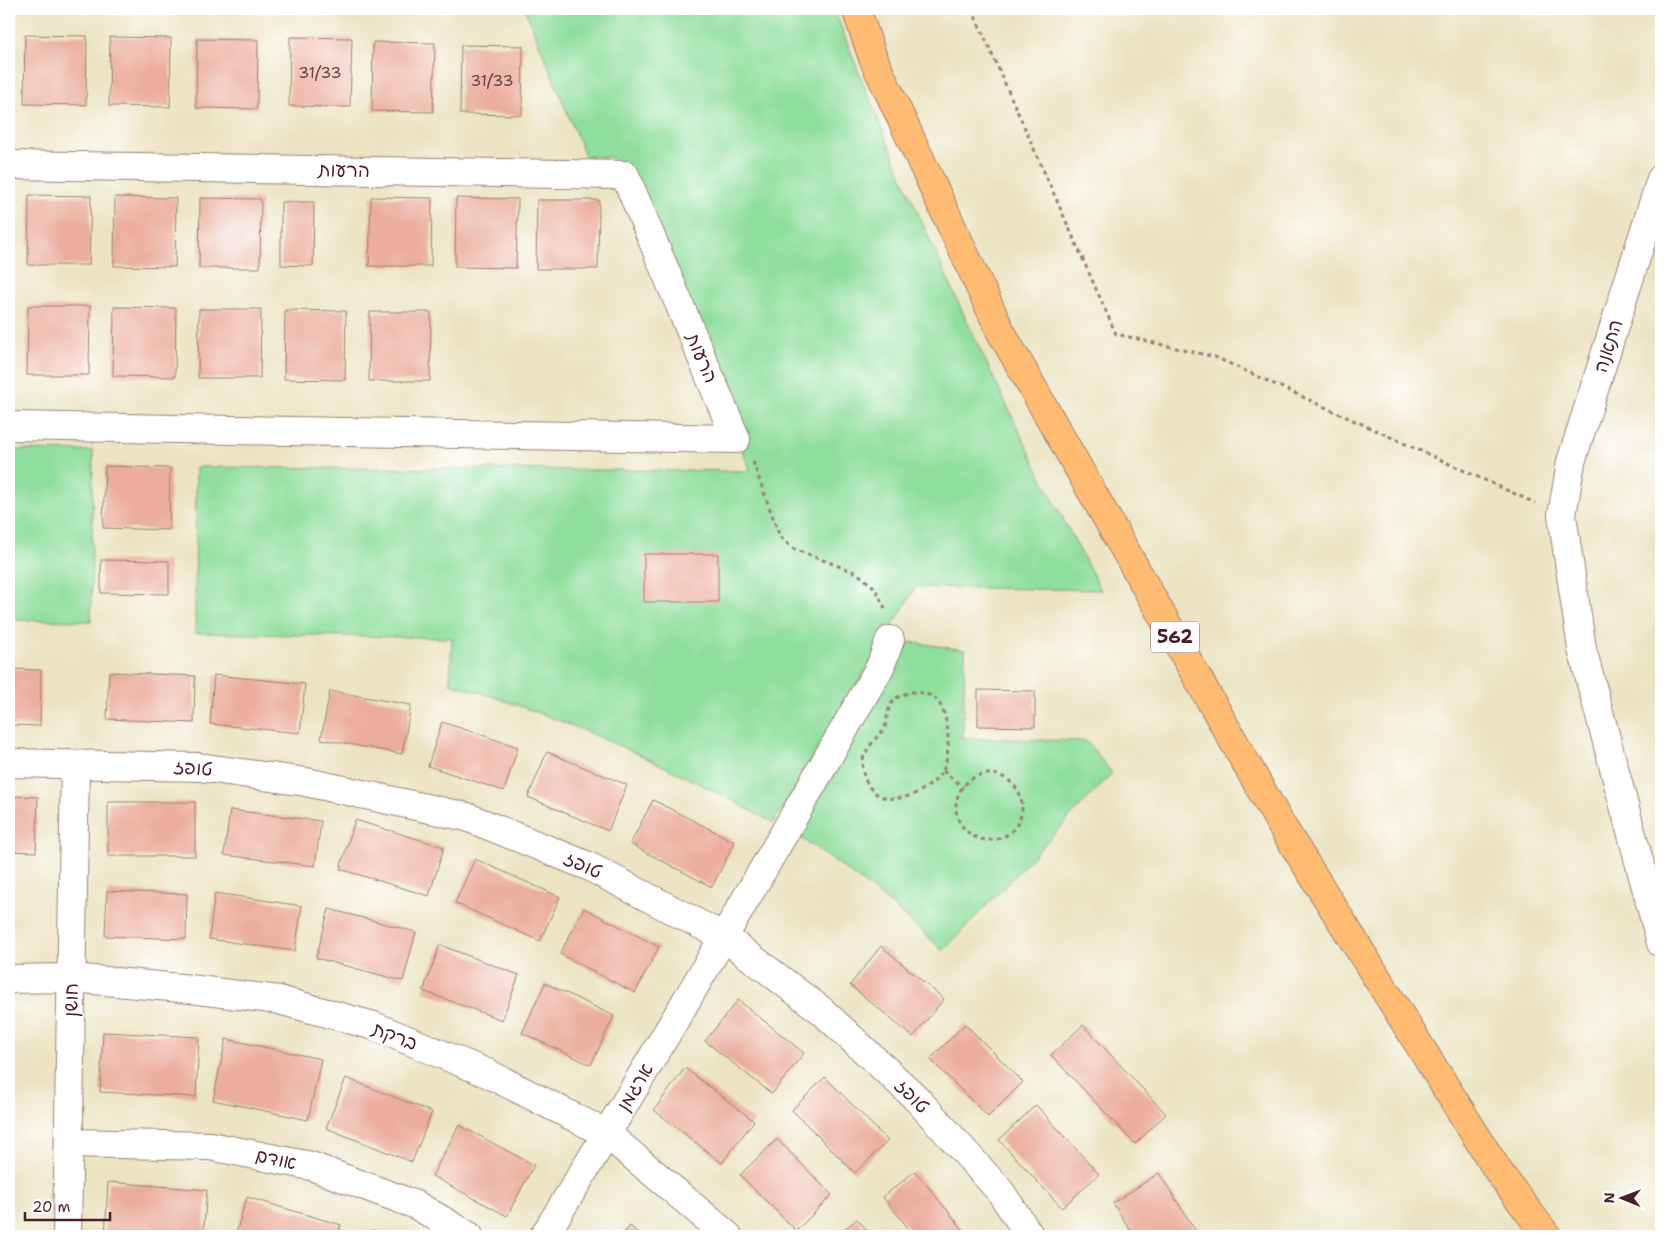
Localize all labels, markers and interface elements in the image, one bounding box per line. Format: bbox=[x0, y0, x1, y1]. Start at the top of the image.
house number: 31/33 bbox=[298, 62, 342, 83]
house number: 31/33 bbox=[470, 70, 514, 91]
street label: הרעות bbox=[317, 157, 370, 183]
street label: התאנה bbox=[1588, 316, 1628, 376]
street label: הרעות bbox=[680, 328, 724, 387]
road number: 562 bbox=[1151, 622, 1199, 652]
street label: טופז bbox=[172, 754, 214, 782]
street label: טופז bbox=[560, 846, 606, 884]
street label: חושן bbox=[58, 983, 84, 1017]
street label: ברקת bbox=[368, 1016, 421, 1056]
street label: ארגמן bbox=[611, 1058, 659, 1116]
street label: טופז bbox=[889, 1073, 935, 1119]
street label: אודם bbox=[253, 1142, 299, 1176]
north arrow bbox=[1598, 1172, 1648, 1222]
scale bar bbox=[25, 1190, 110, 1222]
text: N bbox=[1600, 1192, 1618, 1203]
text: 20 m bbox=[32, 1197, 71, 1217]

